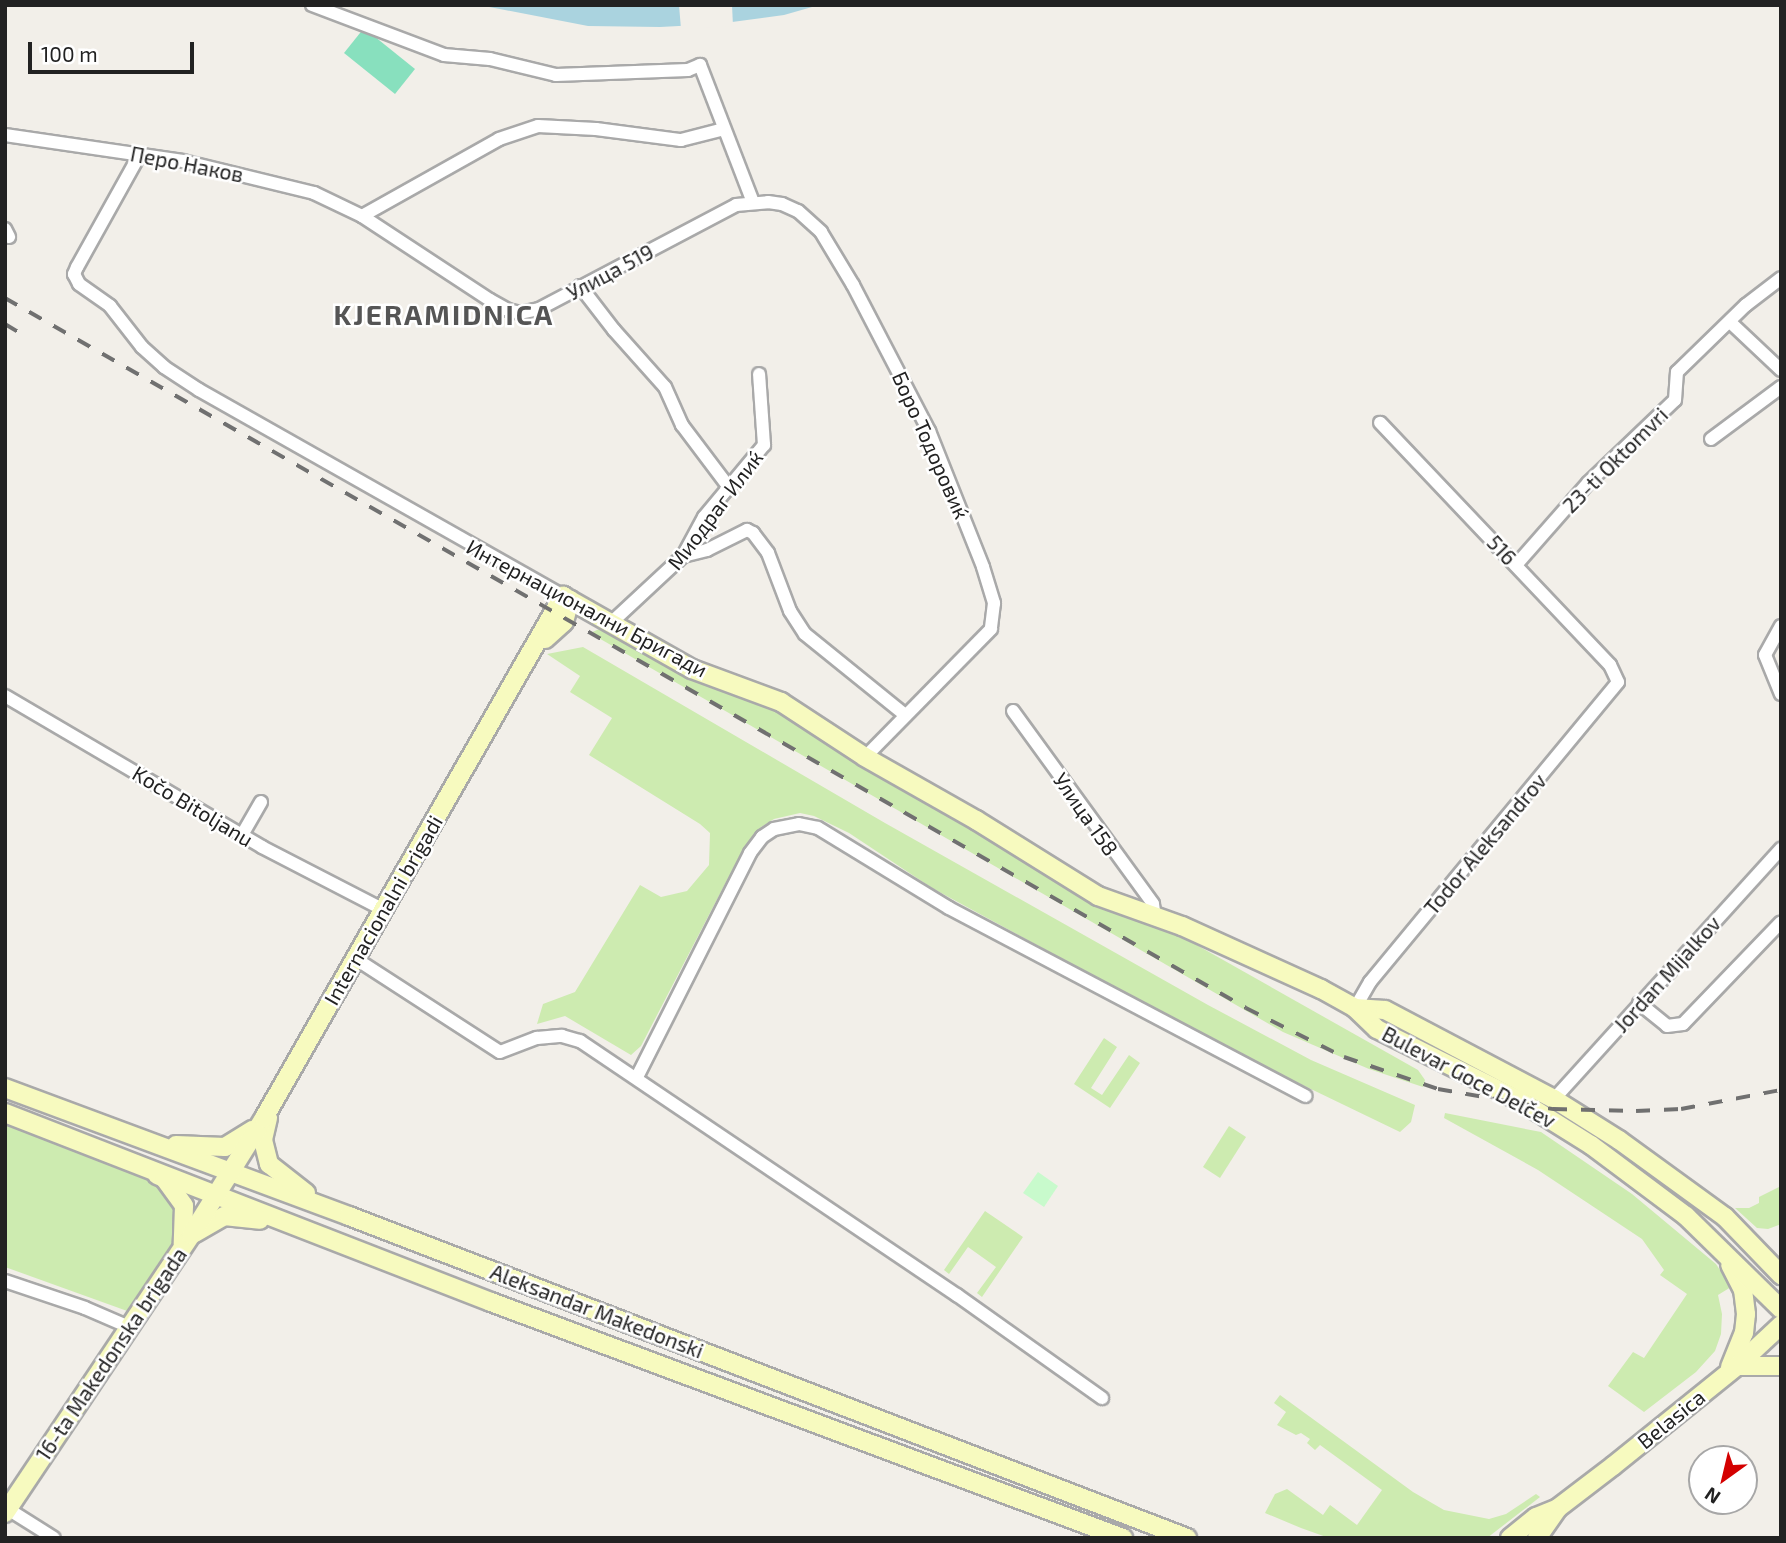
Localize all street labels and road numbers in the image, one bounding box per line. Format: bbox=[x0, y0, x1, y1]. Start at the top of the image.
street label: Перо Наков bbox=[128, 141, 246, 187]
street label: Улица 519 bbox=[562, 239, 658, 305]
street label: Боро Тодоровиќ bbox=[887, 367, 975, 523]
street label: 23-ti Oktomvri bbox=[1557, 402, 1673, 518]
street label: Миодраг Илиќ bbox=[662, 445, 768, 575]
street label: 516 bbox=[1482, 530, 1522, 570]
street label: Интернационални Бригади bbox=[462, 534, 712, 682]
street label: Kočo Bitoljanu bbox=[128, 760, 258, 852]
street label: Улица 158 bbox=[1048, 768, 1124, 860]
street label: Todor Aleksandrov bbox=[1418, 768, 1552, 920]
street label: Internacionalni brigadi bbox=[318, 811, 448, 1009]
street label: Jordan Mijalkov bbox=[1608, 911, 1726, 1037]
street label: Bulevar Goce Delčev bbox=[1378, 1021, 1560, 1133]
street label: 16-ta Makedonska brigada bbox=[30, 1243, 192, 1465]
street label: Aleksandar Makedonski bbox=[487, 1259, 707, 1363]
street label: Belasica bbox=[1632, 1384, 1710, 1454]

